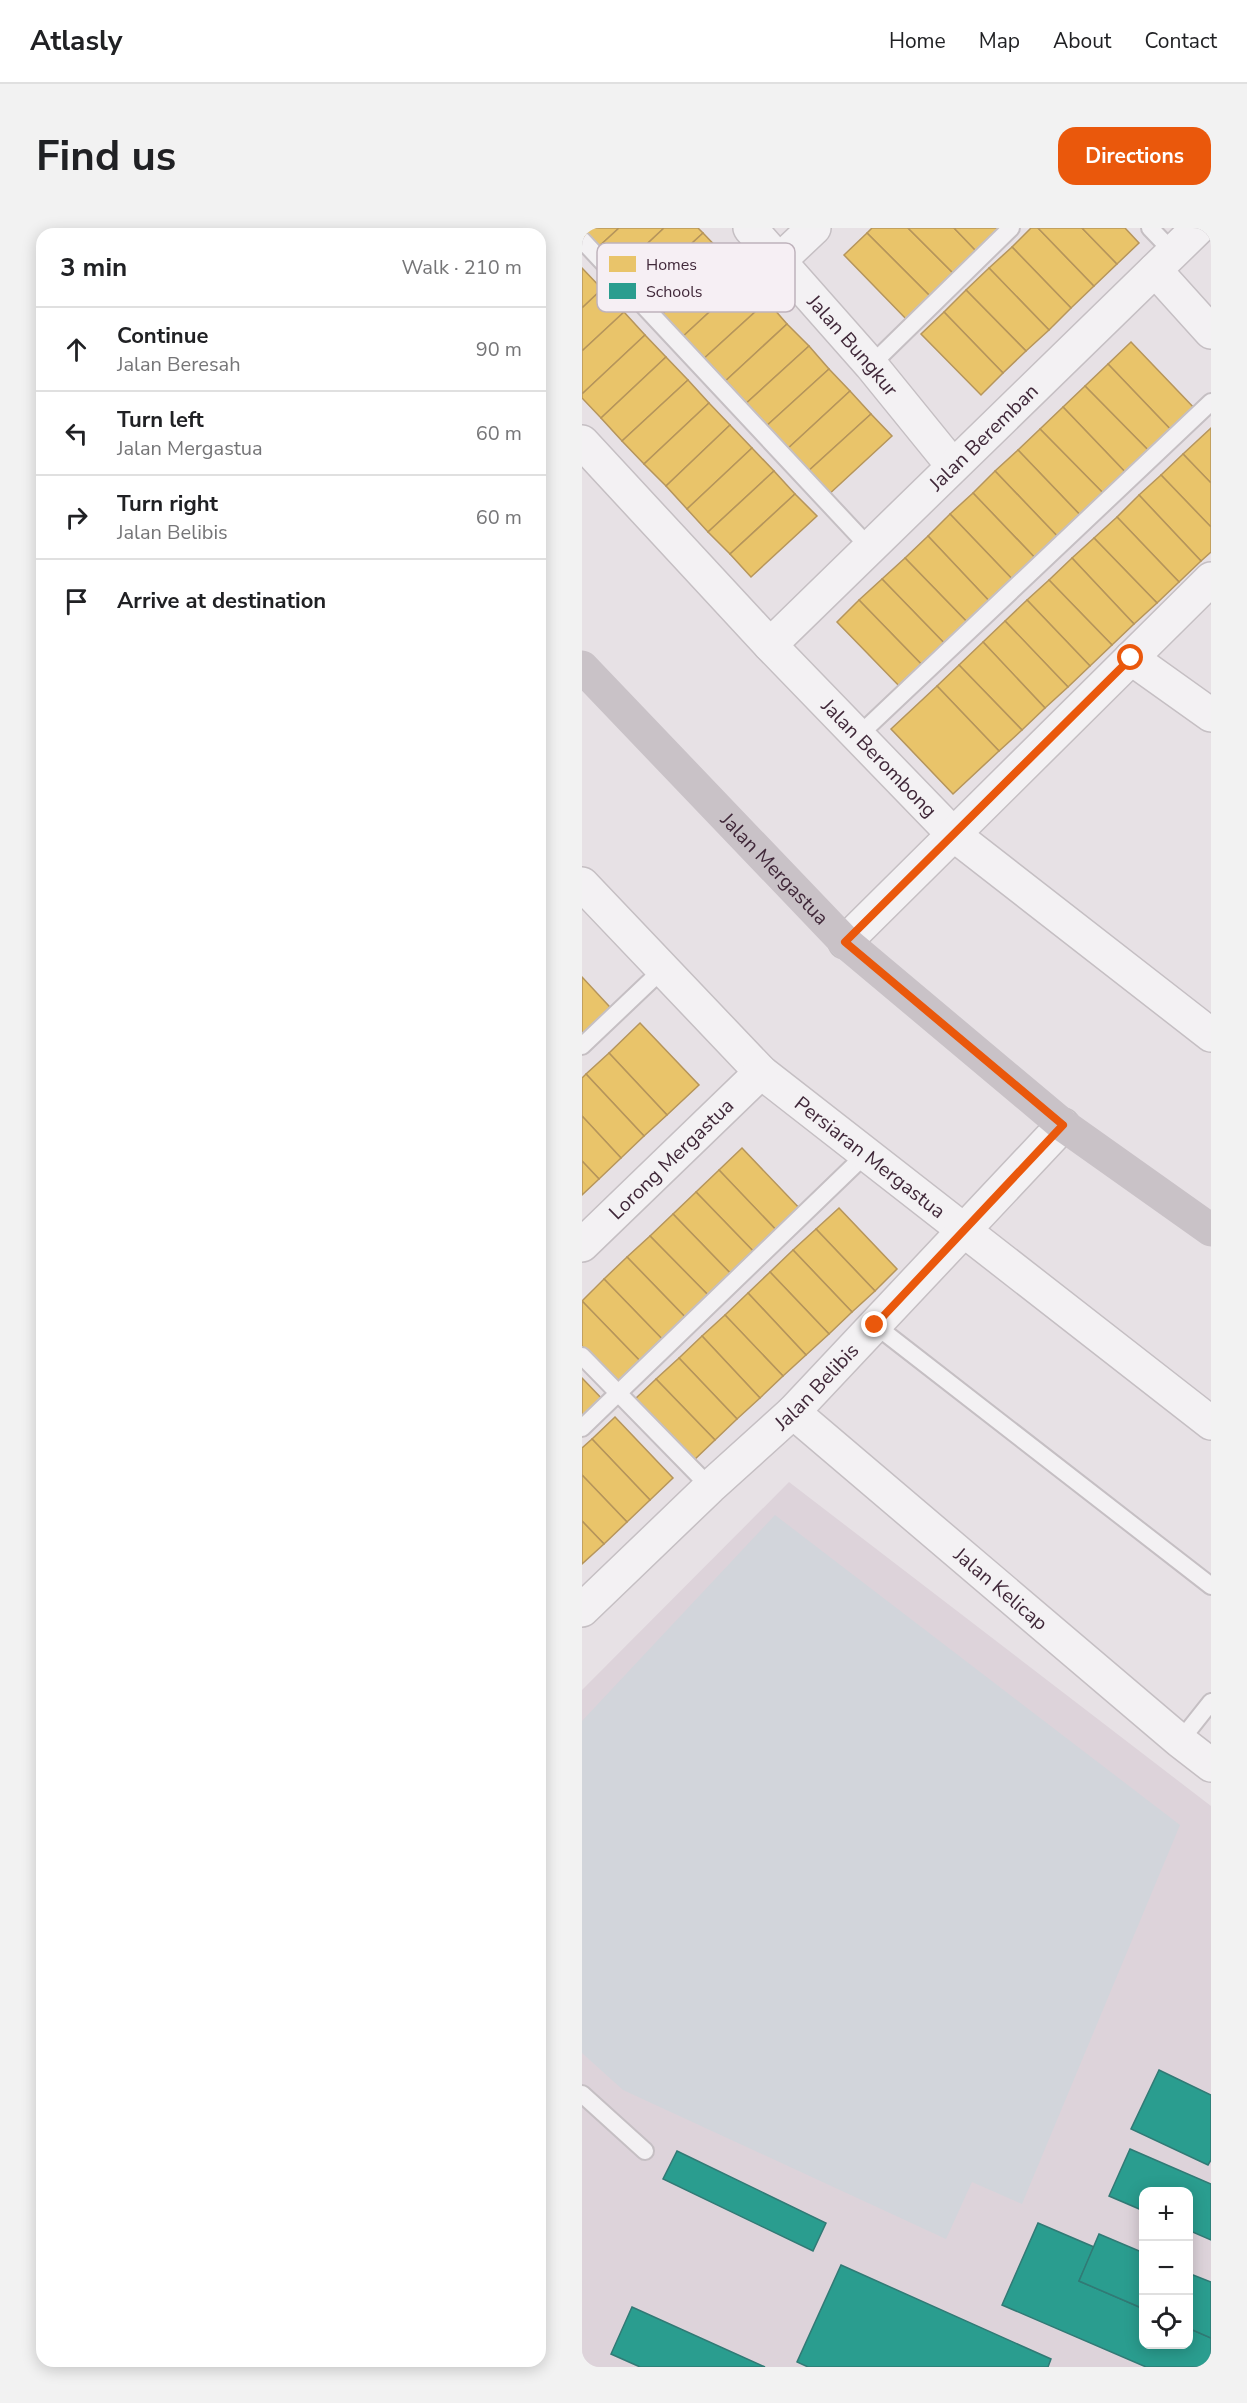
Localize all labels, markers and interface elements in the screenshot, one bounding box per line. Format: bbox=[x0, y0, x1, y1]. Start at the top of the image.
text: Atlasly bbox=[30, 22, 122, 60]
text: Home bbox=[889, 27, 946, 55]
text: Map bbox=[979, 27, 1020, 55]
text: About bbox=[1053, 27, 1111, 55]
text: Contact bbox=[1144, 27, 1217, 55]
button: Directions bbox=[1058, 127, 1211, 185]
text: Find us bbox=[36, 128, 176, 185]
legend bbox=[597, 243, 795, 312]
text: 3 min bbox=[60, 250, 127, 285]
text: Walk · 210 m bbox=[402, 254, 522, 281]
text: Homes bbox=[646, 254, 697, 276]
text: Schools bbox=[646, 281, 702, 303]
street label: Jalan Bungkur bbox=[801, 288, 904, 402]
text: Continue bbox=[117, 321, 208, 351]
icon: ahead bbox=[60, 333, 93, 366]
text: 90 m bbox=[476, 336, 522, 363]
text: Jalan Beresah bbox=[117, 351, 241, 378]
street label: Jalan Beremban bbox=[922, 378, 1044, 497]
text: Turn left bbox=[117, 405, 204, 435]
icon: left bbox=[60, 417, 93, 450]
text: 60 m bbox=[476, 420, 522, 447]
text: Jalan Mergastua bbox=[117, 435, 263, 462]
text: Turn right bbox=[117, 489, 218, 519]
icon: right bbox=[60, 501, 93, 534]
text: 60 m bbox=[476, 504, 522, 531]
text: Jalan Belibis bbox=[117, 519, 228, 546]
icon: arrive bbox=[60, 585, 93, 618]
text: Arrive at destination bbox=[117, 586, 326, 616]
route start bbox=[1117, 644, 1143, 670]
street label: Jalan Berombong bbox=[815, 692, 943, 823]
street label: Jalan Mergastua bbox=[714, 806, 835, 931]
street label: Persiaran Mergastua bbox=[789, 1090, 951, 1225]
street label: Lorong Mergastua bbox=[603, 1092, 739, 1225]
route end bbox=[861, 1311, 887, 1337]
street label: Jalan Belibis bbox=[768, 1337, 865, 1437]
street label: Jalan Kelicap bbox=[948, 1541, 1054, 1636]
map controls bbox=[1139, 2187, 1193, 2349]
button: + bbox=[1139, 2187, 1193, 2241]
button: − bbox=[1139, 2241, 1193, 2295]
button: locate bbox=[1139, 2295, 1193, 2349]

